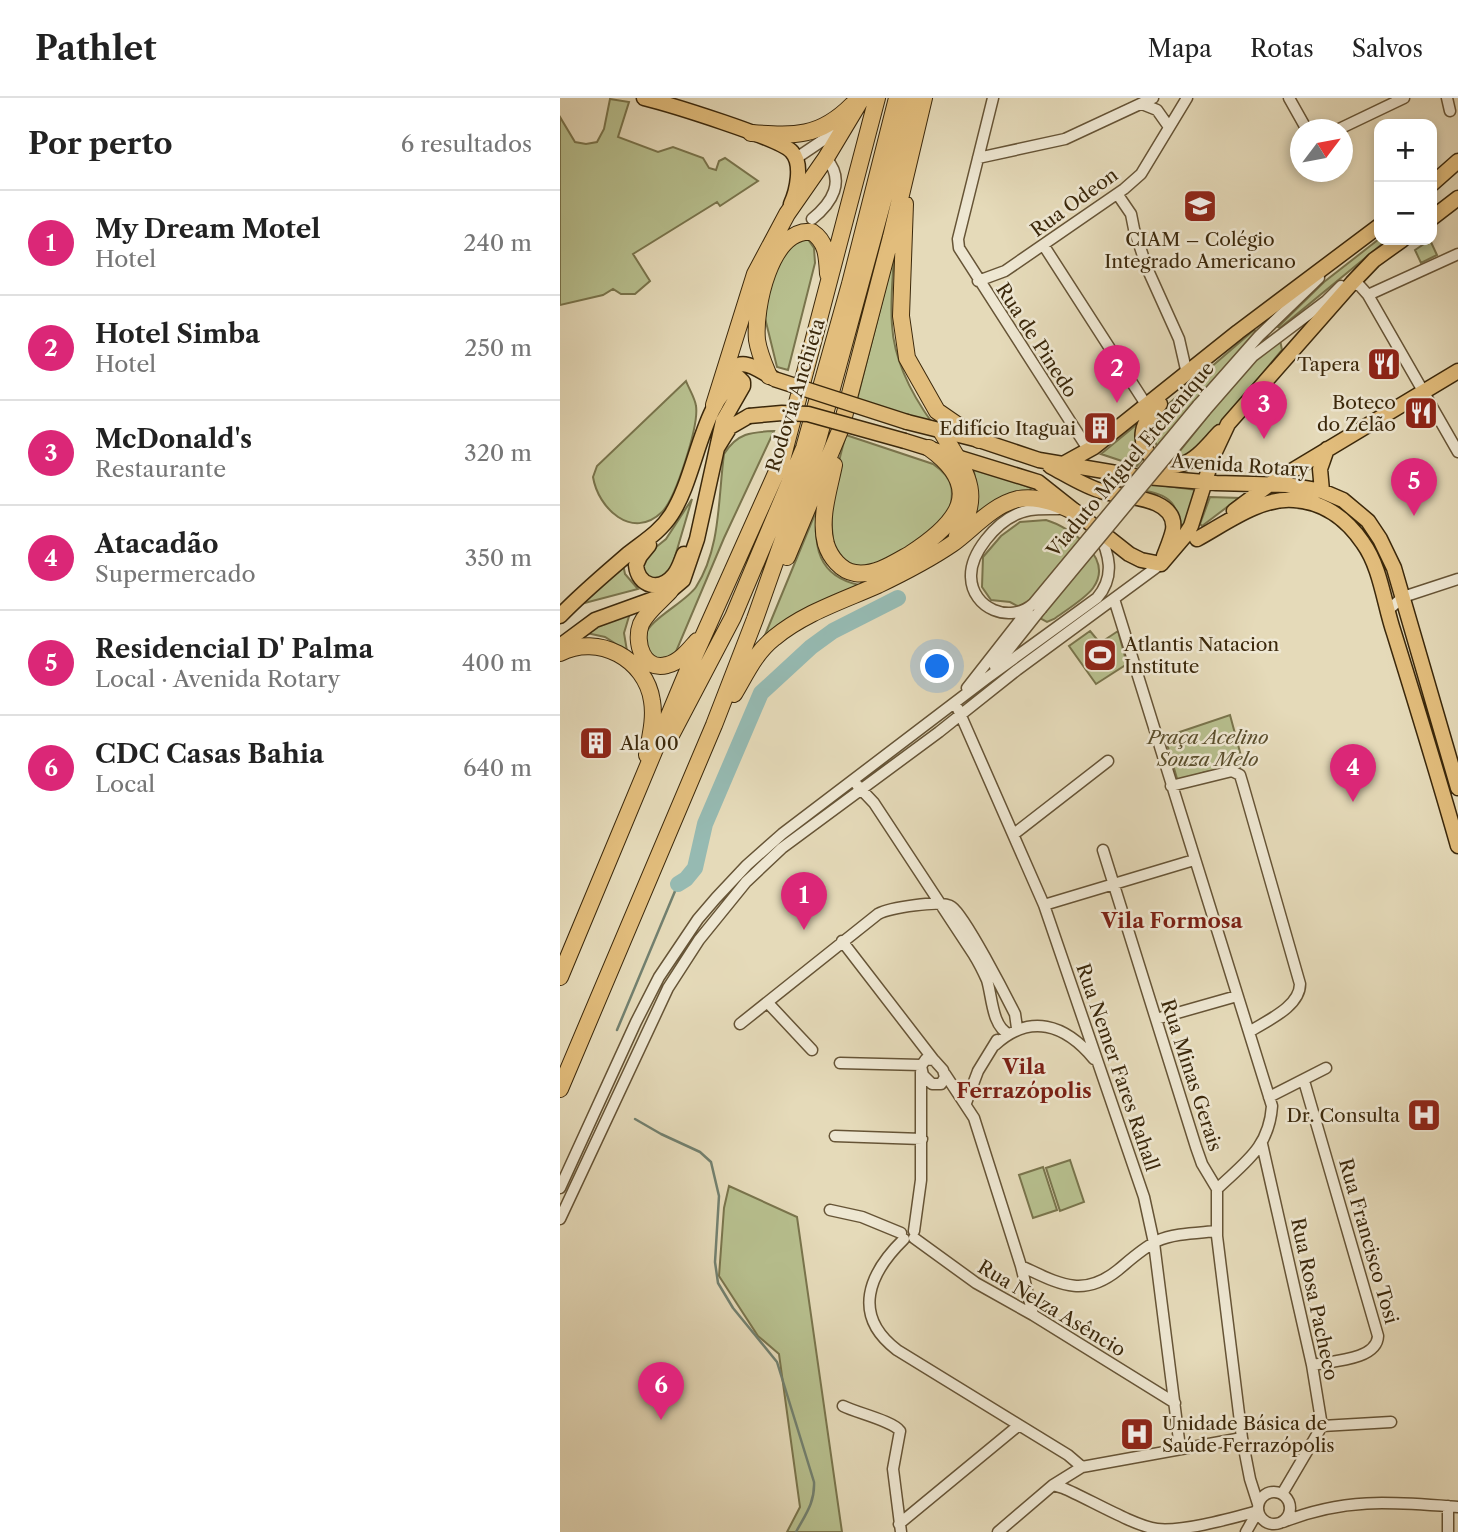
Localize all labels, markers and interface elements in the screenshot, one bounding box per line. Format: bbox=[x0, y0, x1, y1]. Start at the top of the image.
text: Pathlet bbox=[35, 28, 157, 69]
text: Mapa bbox=[1148, 34, 1212, 63]
text: Rotas bbox=[1250, 34, 1314, 63]
text: Salvos bbox=[1352, 34, 1423, 63]
north arrow bbox=[1290, 119, 1353, 182]
map controls bbox=[1374, 119, 1437, 245]
button: + bbox=[1374, 119, 1437, 182]
text: Por perto bbox=[28, 125, 173, 162]
text: 6 resultados bbox=[401, 130, 532, 158]
street label: Rua Odeon bbox=[1026, 163, 1122, 242]
button: − bbox=[1374, 182, 1437, 245]
school or university icon: CIAM – Colégio Integrado Americano bbox=[1181, 187, 1219, 225]
text: My Dream Motel bbox=[95, 213, 320, 245]
place label: CIAM – Colégio Integrado Americano bbox=[1104, 228, 1296, 273]
text: 1 bbox=[46, 229, 56, 257]
text: 240 m bbox=[463, 229, 532, 257]
text: Hotel bbox=[95, 245, 156, 273]
street label: Rua de Pinedo bbox=[991, 279, 1082, 402]
street label: Rodovia Anchieta bbox=[761, 316, 830, 475]
text: Hotel Simba bbox=[95, 318, 260, 350]
text: 2 bbox=[44, 334, 58, 362]
text: 250 m bbox=[464, 334, 532, 362]
pin: 2 bbox=[1094, 345, 1140, 403]
restaurant icon: Tapera bbox=[1365, 345, 1403, 383]
text: Hotel bbox=[95, 350, 156, 378]
place label: Tapera bbox=[1297, 353, 1360, 376]
street label: Viaduto Miguel Etchenique bbox=[1041, 357, 1219, 562]
pin: 3 bbox=[1241, 381, 1287, 439]
place label: Boteco do Zelão bbox=[1317, 391, 1396, 436]
restaurant icon: Boteco do Zelão bbox=[1402, 394, 1440, 432]
building icon: Edifício Itaguai bbox=[1081, 409, 1119, 447]
place label: Edifício Itaguai bbox=[939, 417, 1076, 440]
text: McDonald's bbox=[95, 423, 252, 455]
text: 3 bbox=[45, 439, 58, 467]
text: 320 m bbox=[464, 439, 532, 467]
street label: Avenida Rotary bbox=[1169, 449, 1310, 482]
text: Restaurante bbox=[95, 455, 226, 483]
pin: 5 bbox=[1391, 458, 1437, 516]
text: Atacadão bbox=[95, 528, 219, 560]
text: 4 bbox=[44, 544, 58, 572]
text: 350 m bbox=[465, 544, 532, 572]
text: Supermercado bbox=[95, 560, 256, 588]
text: Residencial D' Palma bbox=[95, 633, 374, 665]
place label: Atlantis Natacion Institute bbox=[1123, 633, 1279, 678]
sports icon: Atlantis Natacion Institute bbox=[1081, 636, 1119, 674]
text: 5 bbox=[45, 649, 57, 677]
text: 400 m bbox=[462, 649, 532, 677]
your location bbox=[920, 649, 954, 683]
text: Local · Avenida Rotary bbox=[95, 665, 340, 693]
building icon: Ala 00 bbox=[577, 724, 615, 762]
park label: Praça Acelino Souza Melo bbox=[1145, 726, 1269, 771]
place label: Ala 00 bbox=[619, 732, 679, 755]
text: CDC Casas Bahia bbox=[95, 738, 324, 770]
pin: 4 bbox=[1330, 744, 1376, 802]
text: 6 bbox=[44, 754, 58, 782]
text: 640 m bbox=[463, 754, 532, 782]
text: Local bbox=[95, 770, 155, 798]
pin: 1 bbox=[781, 872, 827, 930]
district label: Vila Formosa bbox=[1100, 908, 1243, 933]
street label: Rua Nemer Fares Rahall bbox=[1071, 960, 1164, 1174]
street label: Rua Minas Gerais bbox=[1156, 996, 1227, 1154]
district label: Vila Ferrazópolis bbox=[956, 1054, 1092, 1103]
hospital icon: Dr. Consulta bbox=[1405, 1096, 1443, 1134]
place label: Dr. Consulta bbox=[1286, 1104, 1400, 1127]
street label: Rua Francisco Tosi bbox=[1334, 1156, 1403, 1327]
street label: Rua Rosa Pacheco bbox=[1286, 1216, 1343, 1382]
street label: Rua Nelza Asêncio bbox=[974, 1255, 1130, 1362]
pin: 6 bbox=[638, 1362, 684, 1420]
place label: Unidade Básica de Saúde Ferrazópolis bbox=[1162, 1412, 1335, 1457]
hospital icon: Unidade Básica de Saúde Ferrazópolis bbox=[1118, 1415, 1156, 1453]

